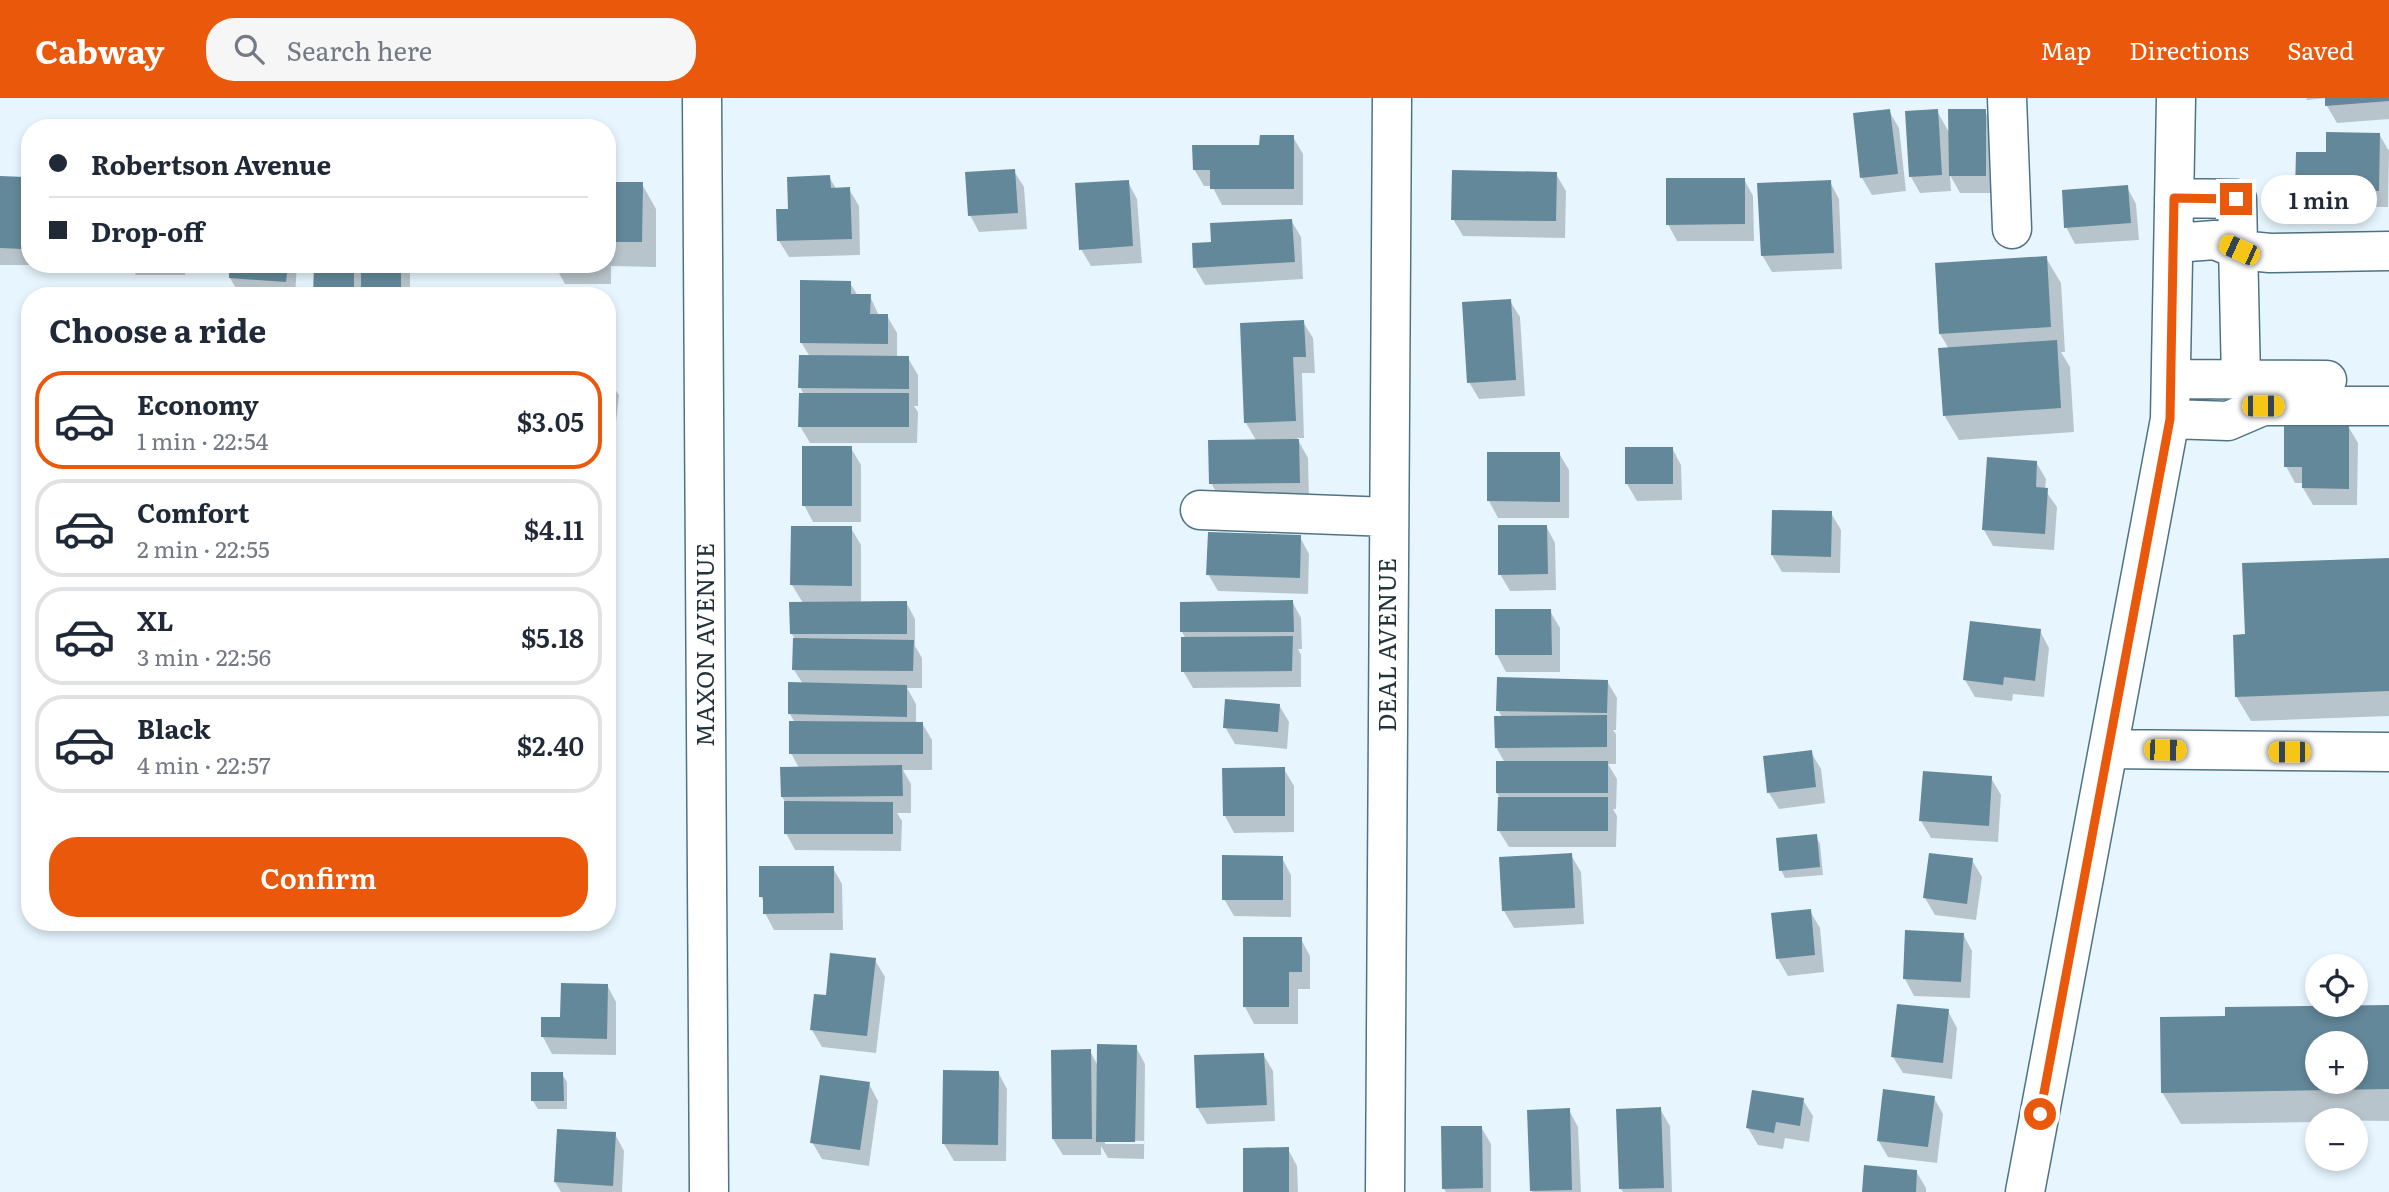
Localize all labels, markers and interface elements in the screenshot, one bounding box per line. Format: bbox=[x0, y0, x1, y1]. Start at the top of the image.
search box bbox=[206, 18, 696, 81]
text: Cabway bbox=[35, 25, 164, 74]
icon: search bbox=[230, 30, 268, 68]
text: Search here bbox=[286, 30, 432, 69]
text: Map bbox=[2040, 32, 2091, 67]
text: Directions bbox=[2129, 32, 2249, 67]
text: Saved bbox=[2287, 32, 2354, 67]
text: Robertson Avenue bbox=[91, 144, 331, 183]
callout: 1 min bbox=[2260, 174, 2376, 224]
text: 1 min bbox=[2289, 182, 2349, 216]
route end bbox=[2220, 183, 2252, 215]
text: Drop-off bbox=[91, 211, 204, 250]
car bbox=[2216, 232, 2263, 268]
text: Choose a ride bbox=[49, 305, 266, 353]
text: Economy bbox=[137, 384, 259, 423]
icon: car bbox=[53, 389, 116, 452]
car bbox=[2243, 396, 2285, 417]
text: $3.05 bbox=[517, 401, 584, 440]
text: 1 min · 22:54 bbox=[137, 423, 268, 457]
text: Comfort bbox=[137, 492, 249, 531]
icon: car bbox=[53, 497, 116, 560]
text: $4.11 bbox=[524, 509, 584, 548]
text: 2 min · 22:55 bbox=[137, 531, 270, 565]
street label: MAXON AVENUE bbox=[686, 543, 721, 747]
street label: DEAL AVENUE bbox=[1368, 558, 1403, 732]
text: XL bbox=[137, 600, 174, 639]
icon: car bbox=[53, 605, 116, 668]
text: $5.18 bbox=[521, 617, 584, 656]
text: 3 min · 22:56 bbox=[137, 639, 271, 673]
text: Black bbox=[137, 708, 211, 747]
icon: car bbox=[53, 713, 116, 776]
text: $2.40 bbox=[517, 725, 584, 764]
car bbox=[2144, 739, 2187, 761]
car bbox=[2269, 742, 2311, 763]
text: 4 min · 22:57 bbox=[137, 747, 271, 781]
button: Confirm bbox=[49, 837, 588, 917]
map controls bbox=[2305, 954, 2368, 1171]
button: locate bbox=[2305, 954, 2368, 1017]
button: + bbox=[2305, 1031, 2368, 1094]
route start bbox=[2024, 1098, 2056, 1130]
button: − bbox=[2305, 1108, 2368, 1171]

